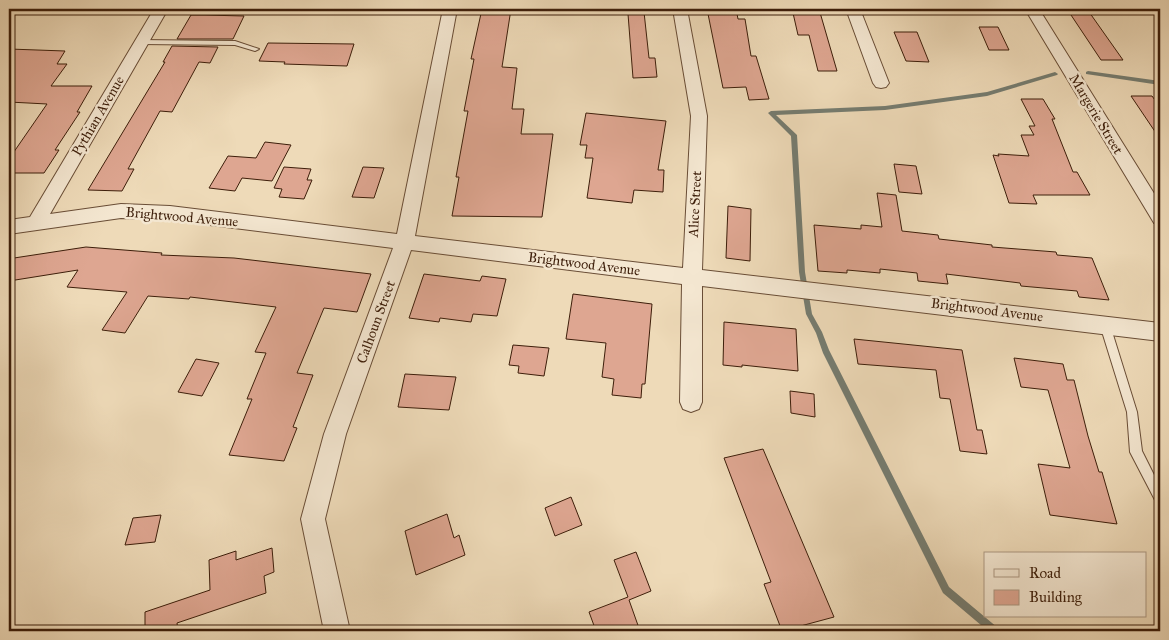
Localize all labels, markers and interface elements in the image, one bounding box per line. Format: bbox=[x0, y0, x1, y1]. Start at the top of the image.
street label: Margerie Street bbox=[1065, 71, 1127, 157]
street label: Pythian Avenue bbox=[68, 73, 128, 159]
street label: Alice Street bbox=[685, 170, 705, 239]
street label: Brightwood Avenue bbox=[125, 204, 239, 230]
street label: Brightwood Avenue bbox=[527, 249, 641, 279]
street label: Calhoun Street bbox=[353, 278, 399, 366]
street label: Brightwood Avenue bbox=[930, 295, 1044, 325]
legend bbox=[984, 552, 1146, 618]
text: Road bbox=[1029, 564, 1061, 582]
text: Building bbox=[1029, 588, 1083, 606]

